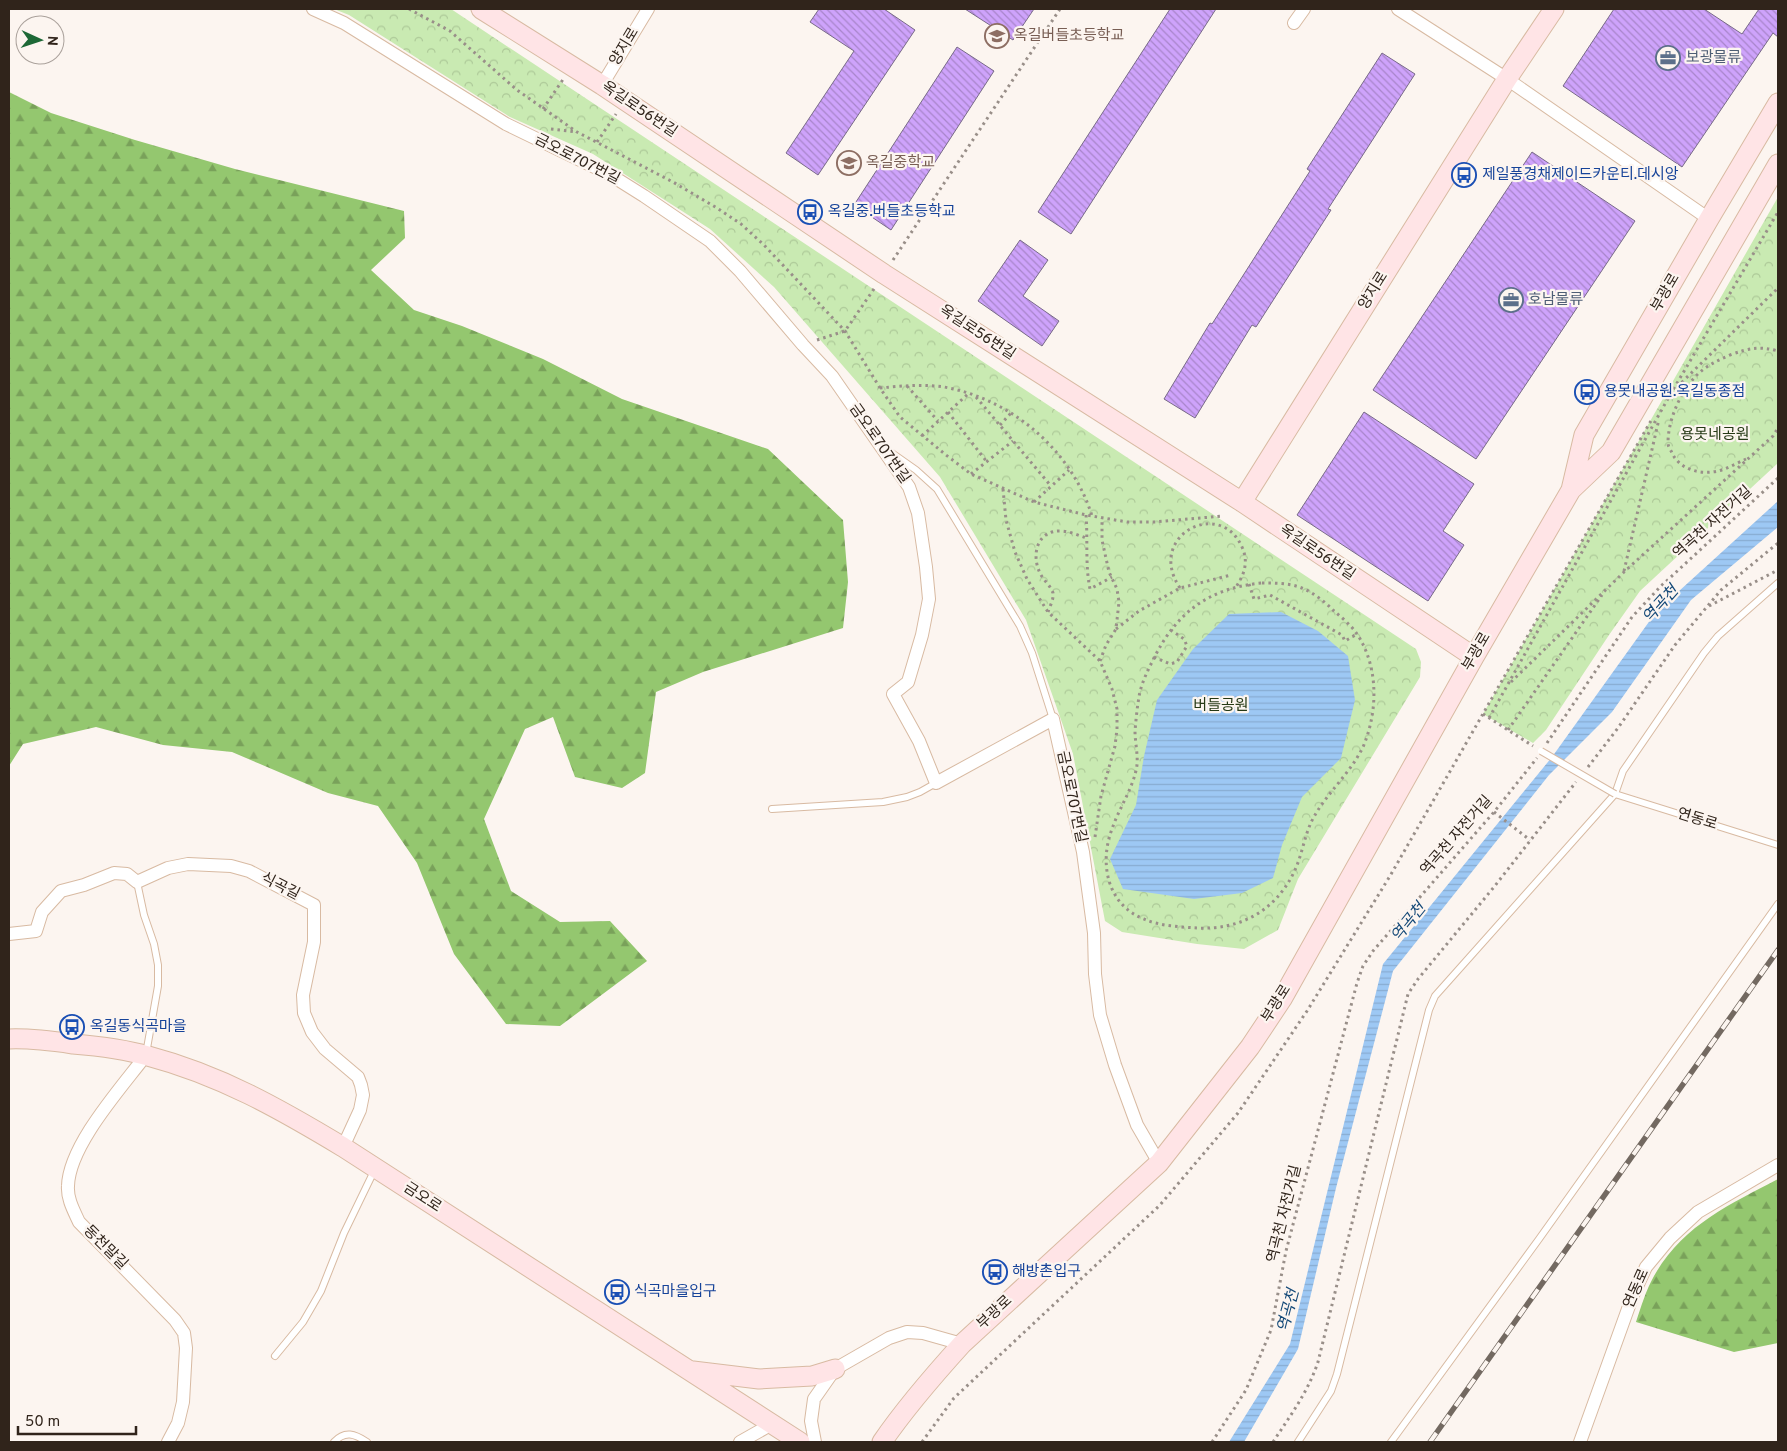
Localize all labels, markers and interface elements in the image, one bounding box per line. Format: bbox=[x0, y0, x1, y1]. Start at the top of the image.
north arrow bbox=[15, 15, 65, 65]
school or university icon: 옥길버들초등학교 bbox=[984, 23, 1010, 49]
street label: 양지로 bbox=[606, 24, 644, 70]
place label: 옥길버들초등학교 bbox=[1014, 26, 1124, 46]
text: N bbox=[43, 35, 60, 46]
office icon: 보광물류 bbox=[1655, 45, 1681, 71]
place label: 보광물류 bbox=[1686, 49, 1741, 68]
street label: 옥길로56번길 bbox=[598, 78, 680, 142]
street label: 금오로707번길 bbox=[531, 130, 623, 190]
school or university icon: 옥길중학교 bbox=[836, 150, 862, 176]
place label: 옥길중학교 bbox=[866, 153, 935, 173]
bus stop icon: 제일풍경채제이드카운티.데시앙 bbox=[1451, 162, 1477, 188]
place label: 제일풍경채제이드카운티.데시앙 bbox=[1482, 166, 1679, 185]
bus stop icon: 옥길중.버들초등학교 bbox=[797, 199, 823, 225]
place label: 옥길중.버들초등학교 bbox=[828, 202, 956, 222]
street label: 양지로 bbox=[1355, 268, 1393, 314]
street label: 부광로 bbox=[1647, 270, 1685, 316]
office icon: 호남물류 bbox=[1498, 287, 1524, 313]
place label: 호남물류 bbox=[1528, 291, 1583, 310]
street label: 옥길로56번길 bbox=[935, 301, 1019, 365]
bus stop icon: 용못내공원.옥길동종점 bbox=[1574, 379, 1600, 405]
place label: 용못내공원.옥길동종점 bbox=[1604, 383, 1745, 402]
street label: 금오로707번길 bbox=[844, 400, 914, 488]
park label: 용못네공원 bbox=[1680, 426, 1750, 445]
street label: 역곡천 자전거길 bbox=[1669, 482, 1757, 564]
street label: 옥길로56번길 bbox=[1276, 521, 1358, 585]
water label: 역곡천 bbox=[1639, 580, 1685, 628]
street label: 부광로 bbox=[1458, 629, 1496, 675]
park label: 버들공원 bbox=[1193, 697, 1249, 716]
street label: 금오로707번길 bbox=[1052, 749, 1090, 845]
street label: 역곡천 자전거길 bbox=[1416, 791, 1497, 880]
street label: 연동로 bbox=[1674, 805, 1720, 835]
street label: 식곡길 bbox=[257, 869, 303, 905]
water label: 역곡천 bbox=[1387, 898, 1432, 946]
street label: 부광로 bbox=[1258, 981, 1296, 1027]
bus stop icon: 옥길동식곡마을 bbox=[59, 1014, 85, 1040]
place label: 옥길동식곡마을 bbox=[90, 1018, 187, 1037]
street label: 역곡천 자전거길 bbox=[1263, 1163, 1306, 1265]
street label: 금오로 bbox=[399, 1179, 445, 1217]
street label: 동천말길 bbox=[79, 1221, 132, 1274]
bus stop icon: 해방촌입구 bbox=[982, 1259, 1008, 1285]
place label: 해방촌입구 bbox=[1012, 1263, 1081, 1282]
street label: 연동로 bbox=[1620, 1266, 1654, 1312]
bus stop icon: 식곡마을입구 bbox=[604, 1279, 630, 1305]
place label: 식곡마을입구 bbox=[634, 1283, 717, 1302]
water label: 역곡천 bbox=[1274, 1285, 1305, 1335]
street label: 부광로 bbox=[973, 1292, 1017, 1334]
scale bar bbox=[18, 1404, 135, 1436]
text: 50 m bbox=[25, 1413, 60, 1432]

